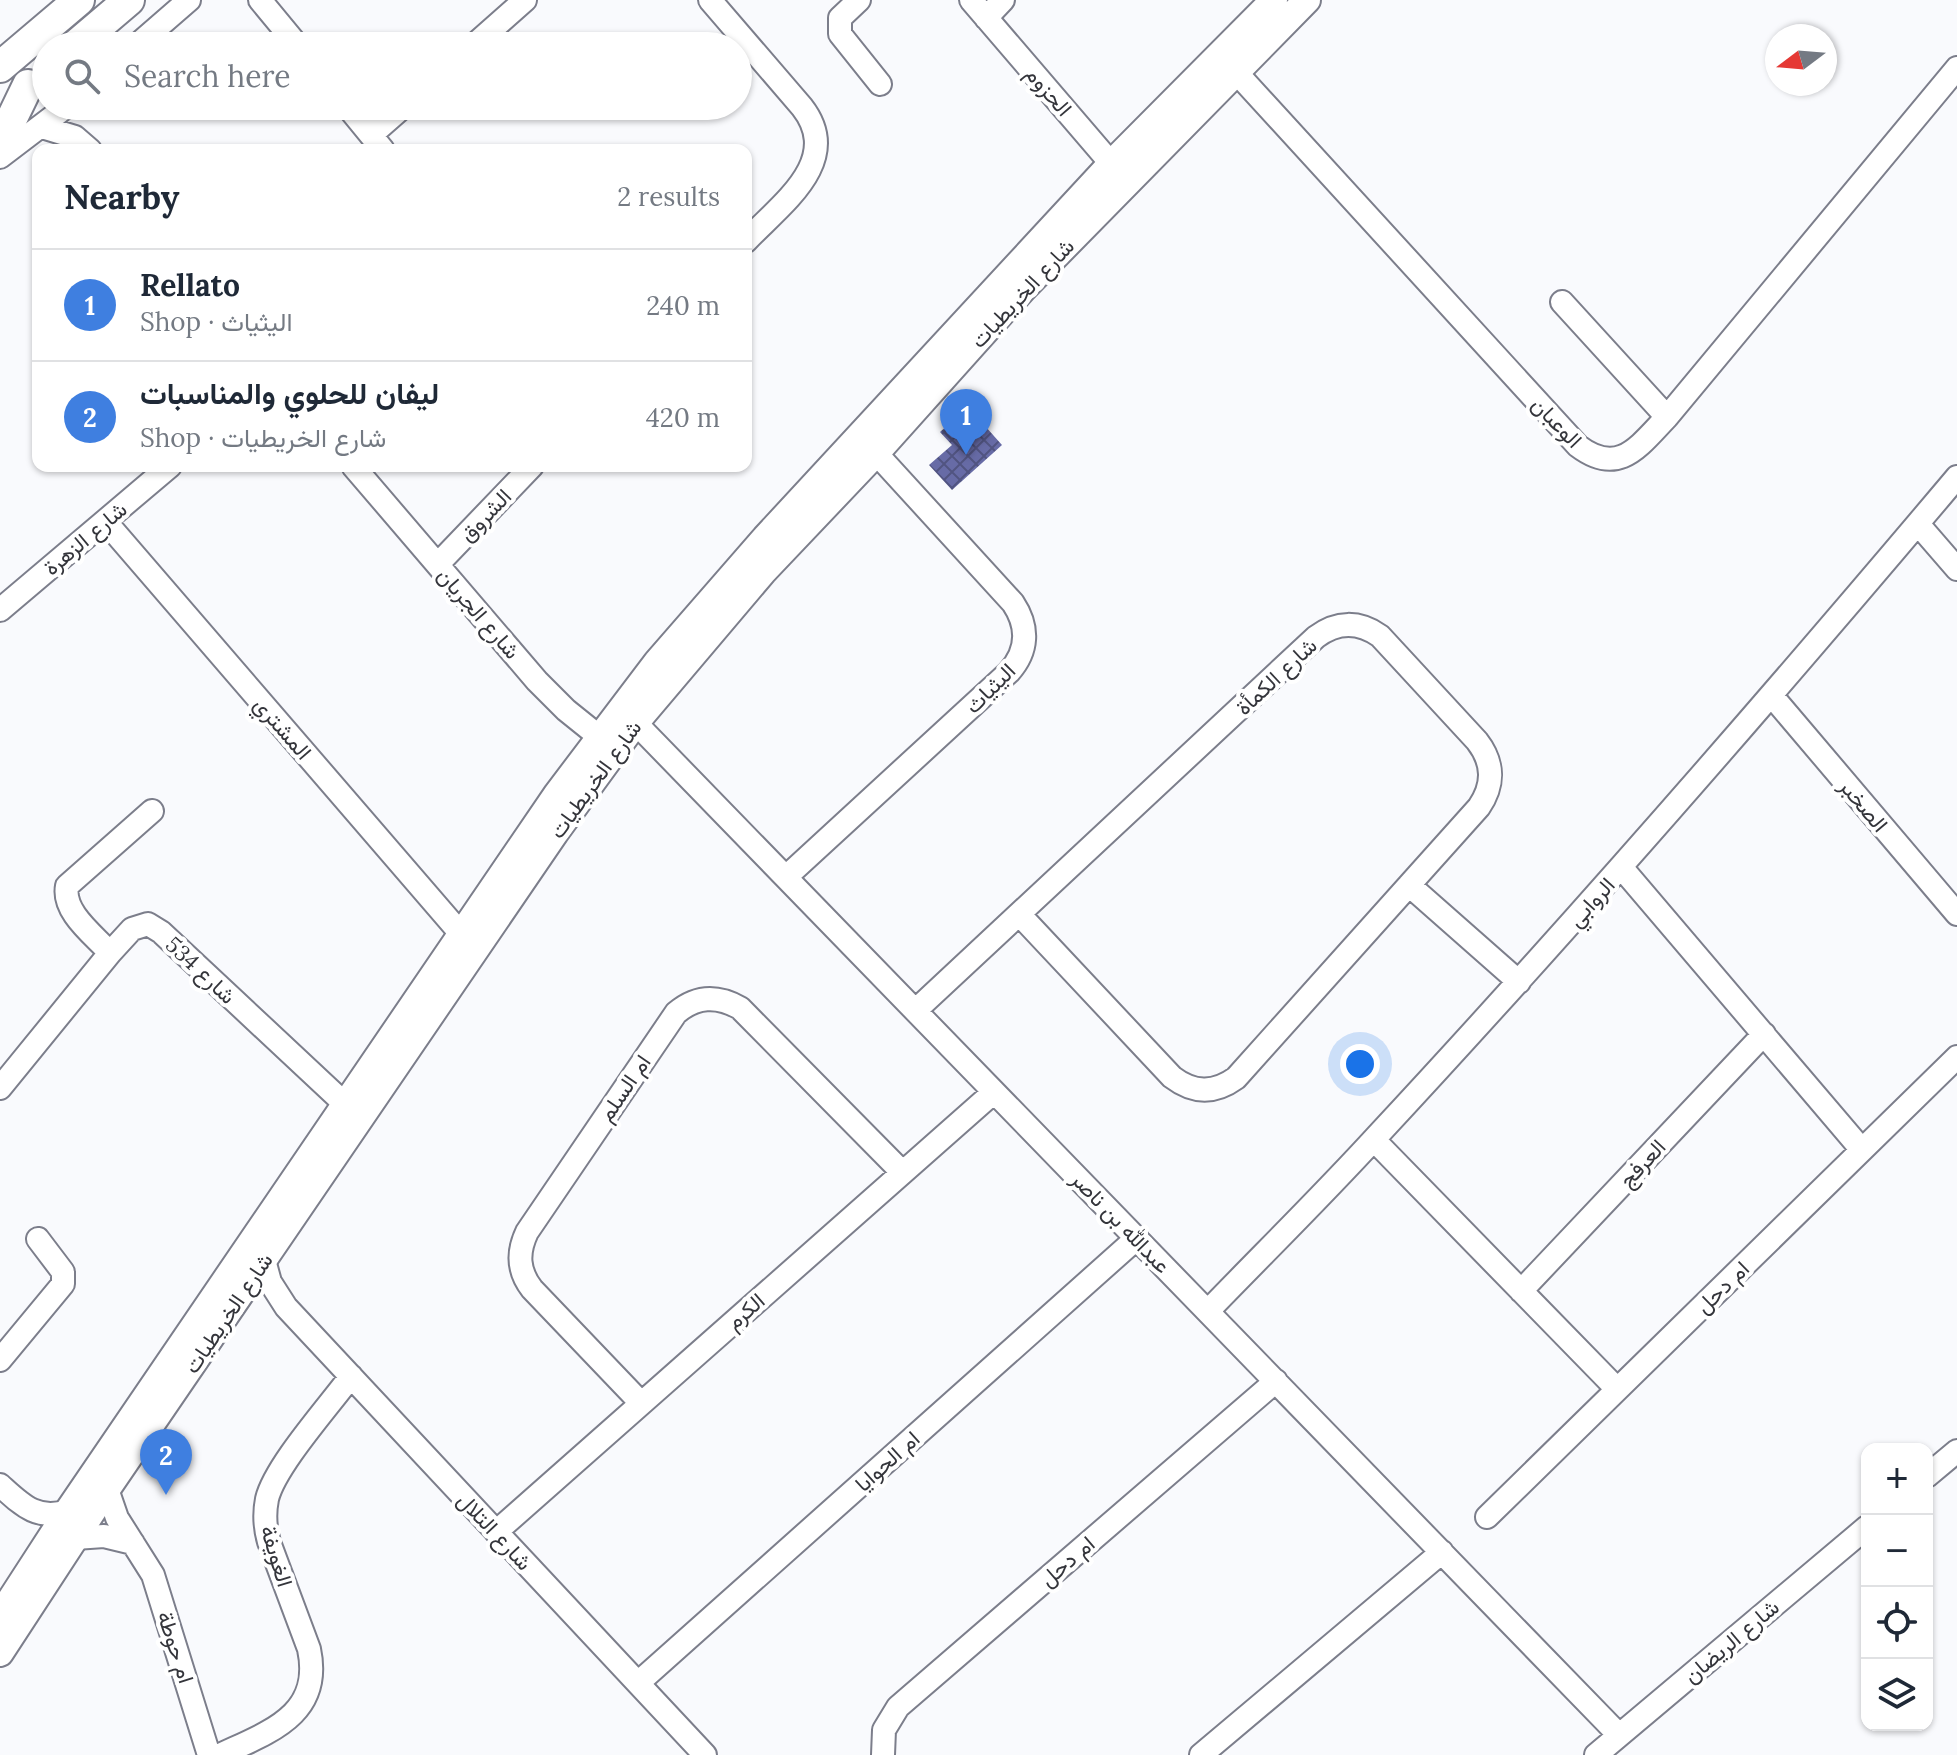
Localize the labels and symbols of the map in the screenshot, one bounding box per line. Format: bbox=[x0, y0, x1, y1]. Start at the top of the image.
north arrow bbox=[1765, 24, 1837, 96]
street label: الحزوم bbox=[1019, 60, 1078, 123]
street label: شارع الخريطيات bbox=[964, 232, 1081, 354]
pin: 1 bbox=[940, 389, 992, 455]
street label: الوعبان bbox=[1526, 390, 1588, 454]
street label: الشروق bbox=[453, 483, 517, 547]
street label: شارع الزهرة bbox=[37, 495, 133, 582]
street label: شارع الجريان bbox=[431, 561, 526, 665]
street label: شارع الكمأة bbox=[1229, 631, 1323, 722]
street label: اليثياث bbox=[959, 657, 1021, 719]
street label: المشتري bbox=[244, 691, 318, 769]
street label: شارع الخريطيات bbox=[543, 714, 648, 844]
street label: الصخبر bbox=[1833, 772, 1894, 838]
street label: الروابي bbox=[1561, 871, 1624, 936]
street label: شارع 534 bbox=[159, 930, 242, 1010]
your location bbox=[1340, 1044, 1380, 1084]
street label: ام السلم bbox=[591, 1049, 657, 1127]
street label: العرفج bbox=[1613, 1133, 1672, 1194]
street label: عبدالله بن ناصر bbox=[1065, 1164, 1177, 1279]
street label: شارع الخريطيات bbox=[177, 1247, 279, 1379]
street label: ام دحل bbox=[1689, 1255, 1755, 1320]
street label: الكرم bbox=[720, 1286, 771, 1336]
street label: ام الحوايا bbox=[849, 1425, 926, 1498]
pin: 2 bbox=[140, 1429, 192, 1495]
street label: شارع التلال bbox=[451, 1486, 538, 1577]
street label: الغويفة bbox=[254, 1522, 300, 1590]
street label: ام دحل bbox=[1034, 1529, 1101, 1593]
street label: شارع الريضان bbox=[1677, 1593, 1785, 1690]
street label: ام حوطة bbox=[150, 1607, 201, 1687]

